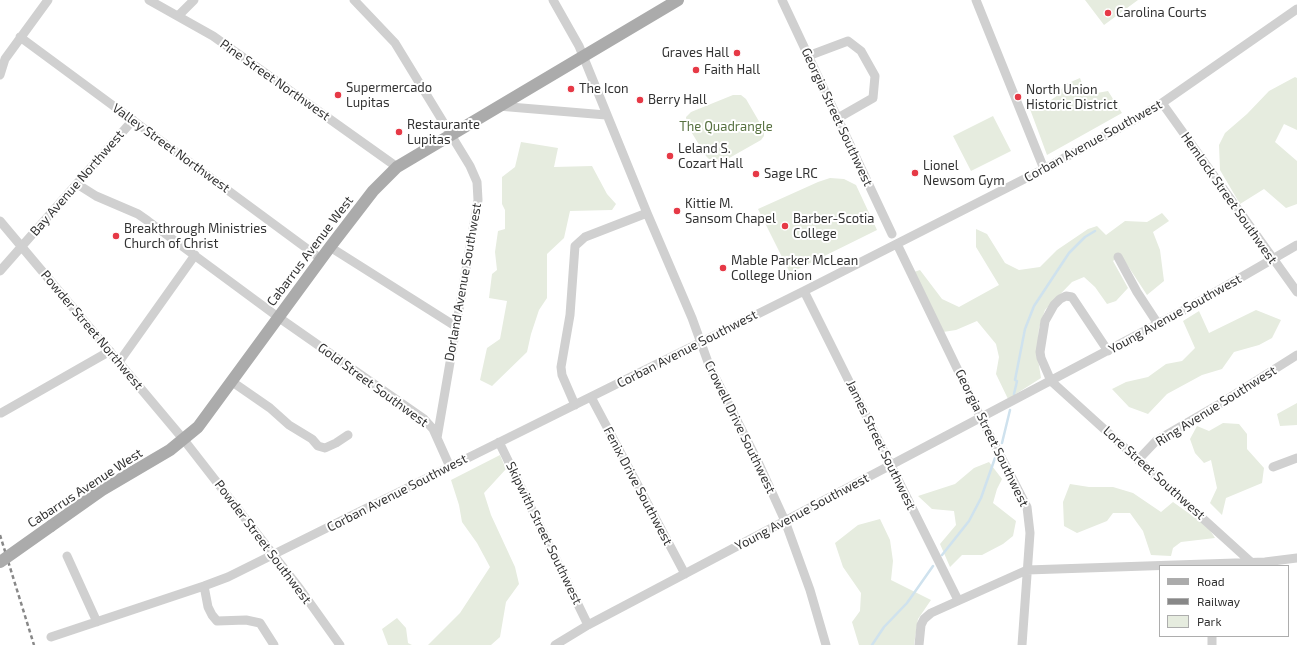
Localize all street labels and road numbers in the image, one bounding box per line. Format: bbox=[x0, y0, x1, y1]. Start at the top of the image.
street label: Pine Street Northwest bbox=[217, 36, 333, 124]
street label: Georgia Street Southwest bbox=[798, 45, 876, 189]
street label: Corban Avenue Southwest bbox=[1021, 97, 1165, 185]
street label: Valley Street Northwest bbox=[109, 100, 233, 196]
street label: Bay Avenue Northwest bbox=[27, 127, 127, 239]
street label: Hemlock Street Southwest bbox=[1178, 129, 1280, 267]
street label: Cabarrus Avenue West bbox=[264, 193, 356, 309]
street label: Dorland Avenue Southwest bbox=[441, 202, 485, 362]
street label: Powder Street Northwest bbox=[38, 267, 146, 393]
street label: Young Avenue Southwest bbox=[1106, 271, 1244, 357]
street label: Corban Avenue Southwest bbox=[614, 307, 760, 391]
street label: Gold Street Southwest bbox=[315, 340, 431, 430]
street label: Crowell Drive Southwest bbox=[701, 358, 779, 496]
street label: Ring Avenue Southwest bbox=[1153, 362, 1279, 450]
street label: Georgia Street Southwest bbox=[952, 367, 1032, 509]
street label: James Street Southwest bbox=[843, 378, 919, 512]
street label: Lore Street Southwest bbox=[1100, 423, 1208, 523]
street label: Fenix Drive Southwest bbox=[600, 424, 676, 548]
street label: Cabarrus Avenue West bbox=[25, 445, 145, 531]
street label: Corban Avenue Southwest bbox=[324, 451, 470, 535]
street label: Skipwith Street Southwest bbox=[503, 459, 585, 607]
street label: Young Avenue Southwest bbox=[732, 470, 872, 554]
street label: Powder Street Southwest bbox=[211, 477, 315, 607]

